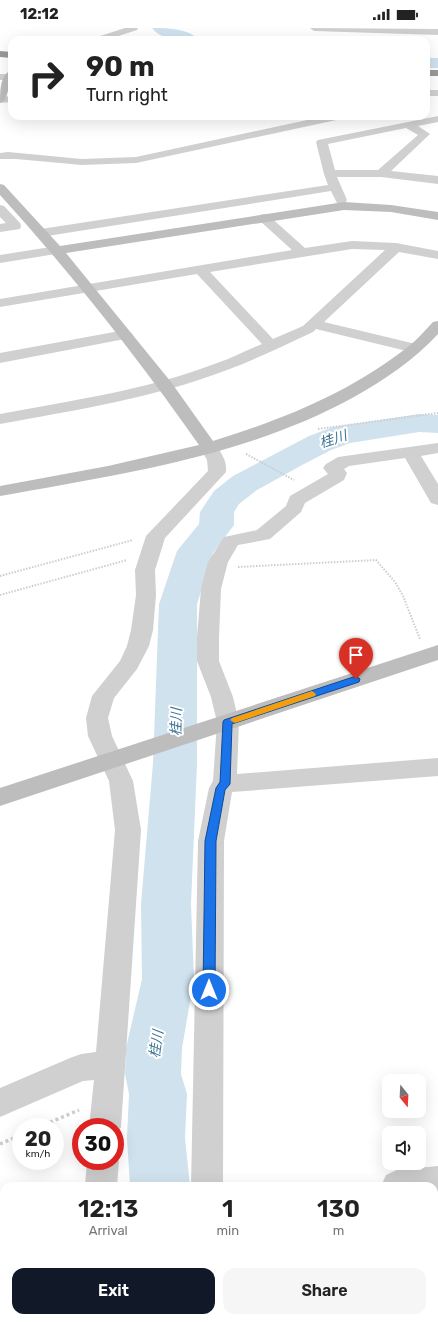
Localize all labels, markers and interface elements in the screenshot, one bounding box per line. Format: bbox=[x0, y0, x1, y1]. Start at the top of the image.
text: 12:12 bbox=[20, 5, 59, 23]
text: 90 m bbox=[86, 50, 155, 83]
icon: right bbox=[20, 52, 72, 104]
text: Turn right bbox=[86, 84, 168, 106]
water label: 桂川 bbox=[317, 426, 351, 452]
pin bbox=[339, 638, 373, 679]
icon: arrive bbox=[345, 644, 367, 666]
water label: 桂川 bbox=[168, 706, 185, 736]
position arrow bbox=[188, 969, 230, 1011]
water label: 桂川 bbox=[146, 1027, 167, 1059]
north arrow bbox=[382, 1074, 426, 1118]
map controls bbox=[382, 1074, 426, 1170]
speed limit sign: 30 bbox=[72, 1118, 124, 1170]
button: sound bbox=[382, 1126, 426, 1170]
text: 20 bbox=[25, 1127, 51, 1151]
text: km/h bbox=[26, 1148, 50, 1160]
text: 12:13 bbox=[78, 1195, 138, 1223]
text: 1 bbox=[222, 1195, 233, 1223]
text: 130 bbox=[317, 1195, 360, 1223]
text: Arrival bbox=[89, 1223, 128, 1238]
text: min bbox=[216, 1223, 239, 1238]
text: m bbox=[333, 1223, 344, 1238]
button: Exit bbox=[12, 1268, 215, 1314]
button: Share bbox=[223, 1268, 426, 1314]

